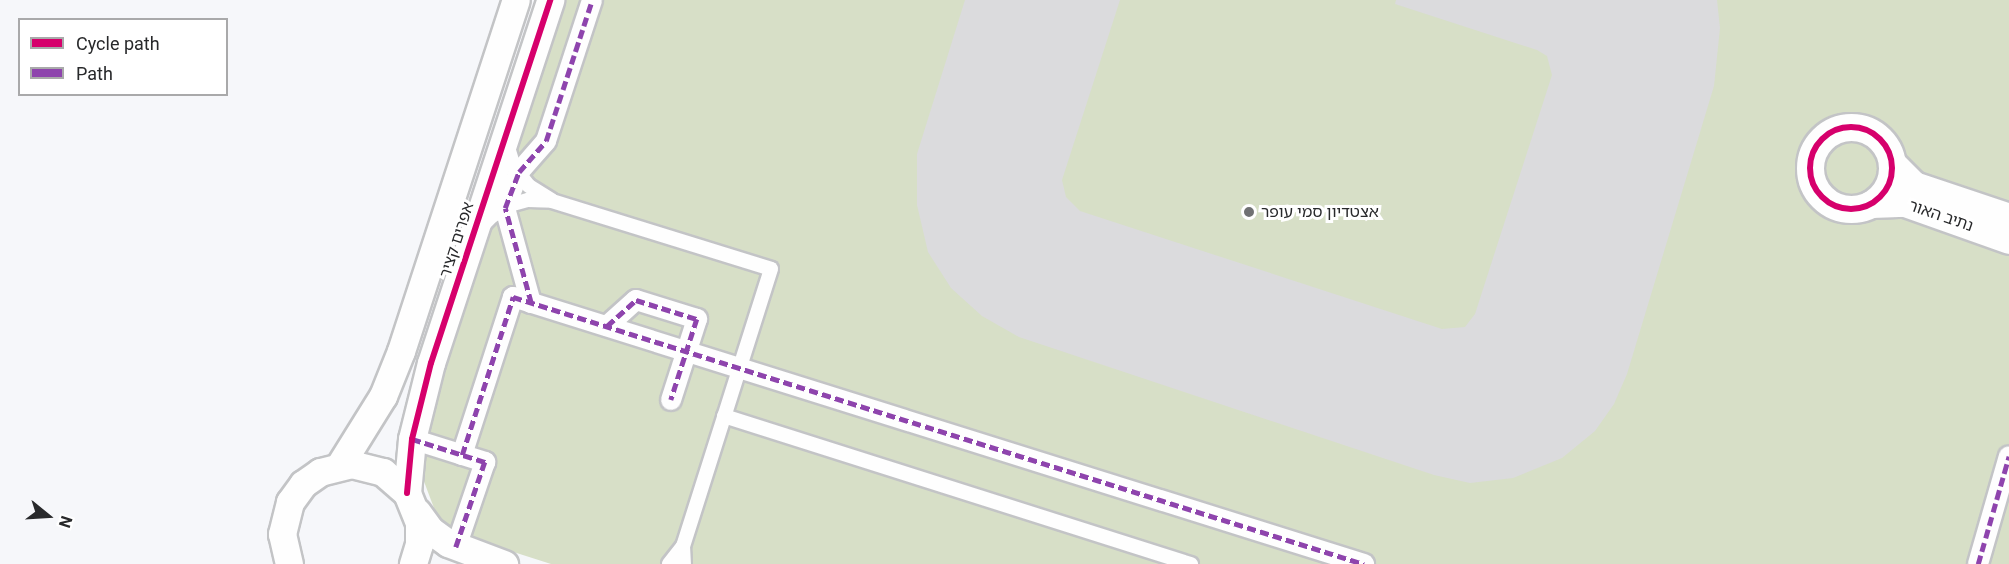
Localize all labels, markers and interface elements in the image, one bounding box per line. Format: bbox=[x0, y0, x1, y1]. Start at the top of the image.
legend bbox=[18, 18, 228, 96]
text: Cycle path bbox=[76, 33, 160, 54]
text: Path bbox=[76, 63, 113, 84]
street label: נתיב האור bbox=[1906, 196, 1976, 236]
street label: אפרים קציר bbox=[436, 200, 478, 280]
place label: אצטדיון סמי עופר bbox=[1261, 202, 1379, 222]
marker: אצטדיון סמי עופר bbox=[1242, 205, 1256, 219]
north arrow bbox=[18, 486, 78, 546]
text: N bbox=[55, 513, 76, 530]

